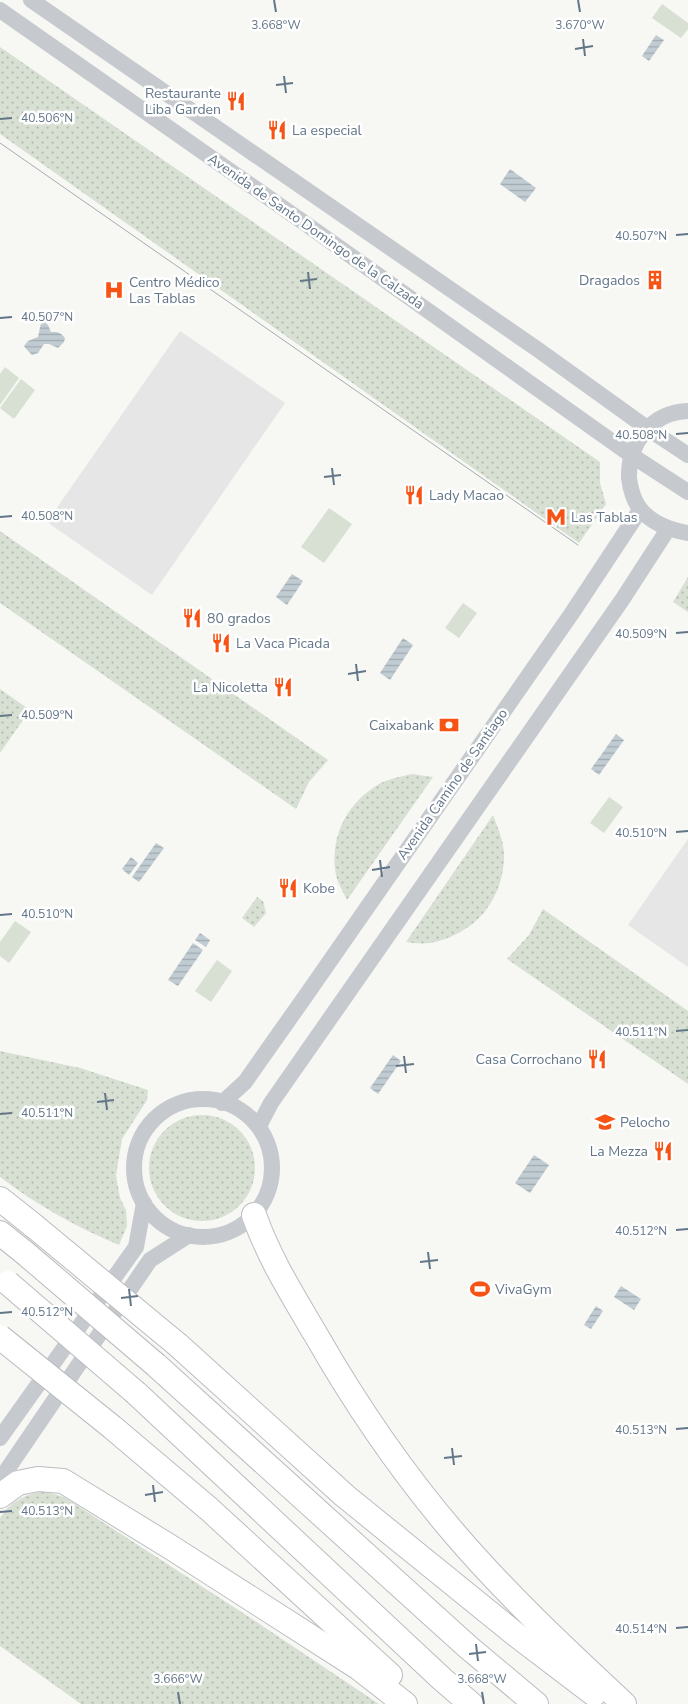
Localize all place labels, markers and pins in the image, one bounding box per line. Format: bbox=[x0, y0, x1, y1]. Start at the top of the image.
place label: Restaurante Liba Garden bbox=[145, 84, 221, 119]
restaurant icon: Restaurante Liba Garden bbox=[225, 90, 247, 112]
restaurant icon: La especial bbox=[266, 119, 288, 141]
place label: La especial bbox=[292, 121, 363, 140]
building icon: Dragados bbox=[644, 269, 666, 291]
place label: Dragados bbox=[579, 271, 640, 290]
place label: Centro Médico Las Tablas bbox=[129, 273, 220, 308]
hospital icon: Centro Médico Las Tablas bbox=[103, 279, 125, 301]
restaurant icon: Lady Macao bbox=[403, 484, 425, 506]
place label: Lady Macao bbox=[429, 486, 504, 505]
metro station icon: Las Tablas bbox=[545, 506, 567, 528]
place label: Las Tablas bbox=[571, 508, 638, 527]
restaurant icon: 80 grados bbox=[181, 607, 203, 629]
place label: 80 grados bbox=[207, 609, 271, 628]
restaurant icon: La Vaca Picada bbox=[210, 632, 232, 654]
place label: La Vaca Picada bbox=[236, 634, 330, 653]
restaurant icon: La Nicoletta bbox=[272, 676, 294, 698]
place label: La Nicoletta bbox=[193, 678, 268, 697]
bank icon: Caixabank bbox=[438, 714, 460, 736]
place label: Caixabank bbox=[369, 716, 435, 735]
restaurant icon: Kobe bbox=[277, 877, 299, 899]
place label: Kobe bbox=[303, 879, 335, 898]
restaurant icon: Casa Corrochano bbox=[586, 1048, 608, 1070]
place label: Casa Corrochano bbox=[476, 1050, 582, 1069]
school or university icon: Pelocho bbox=[594, 1111, 616, 1133]
place label: Pelocho bbox=[620, 1113, 670, 1132]
restaurant icon: La Mezza bbox=[652, 1140, 674, 1162]
place label: La Mezza bbox=[590, 1142, 648, 1161]
sports icon: VivaGym bbox=[469, 1278, 491, 1300]
place label: VivaGym bbox=[494, 1280, 552, 1299]

